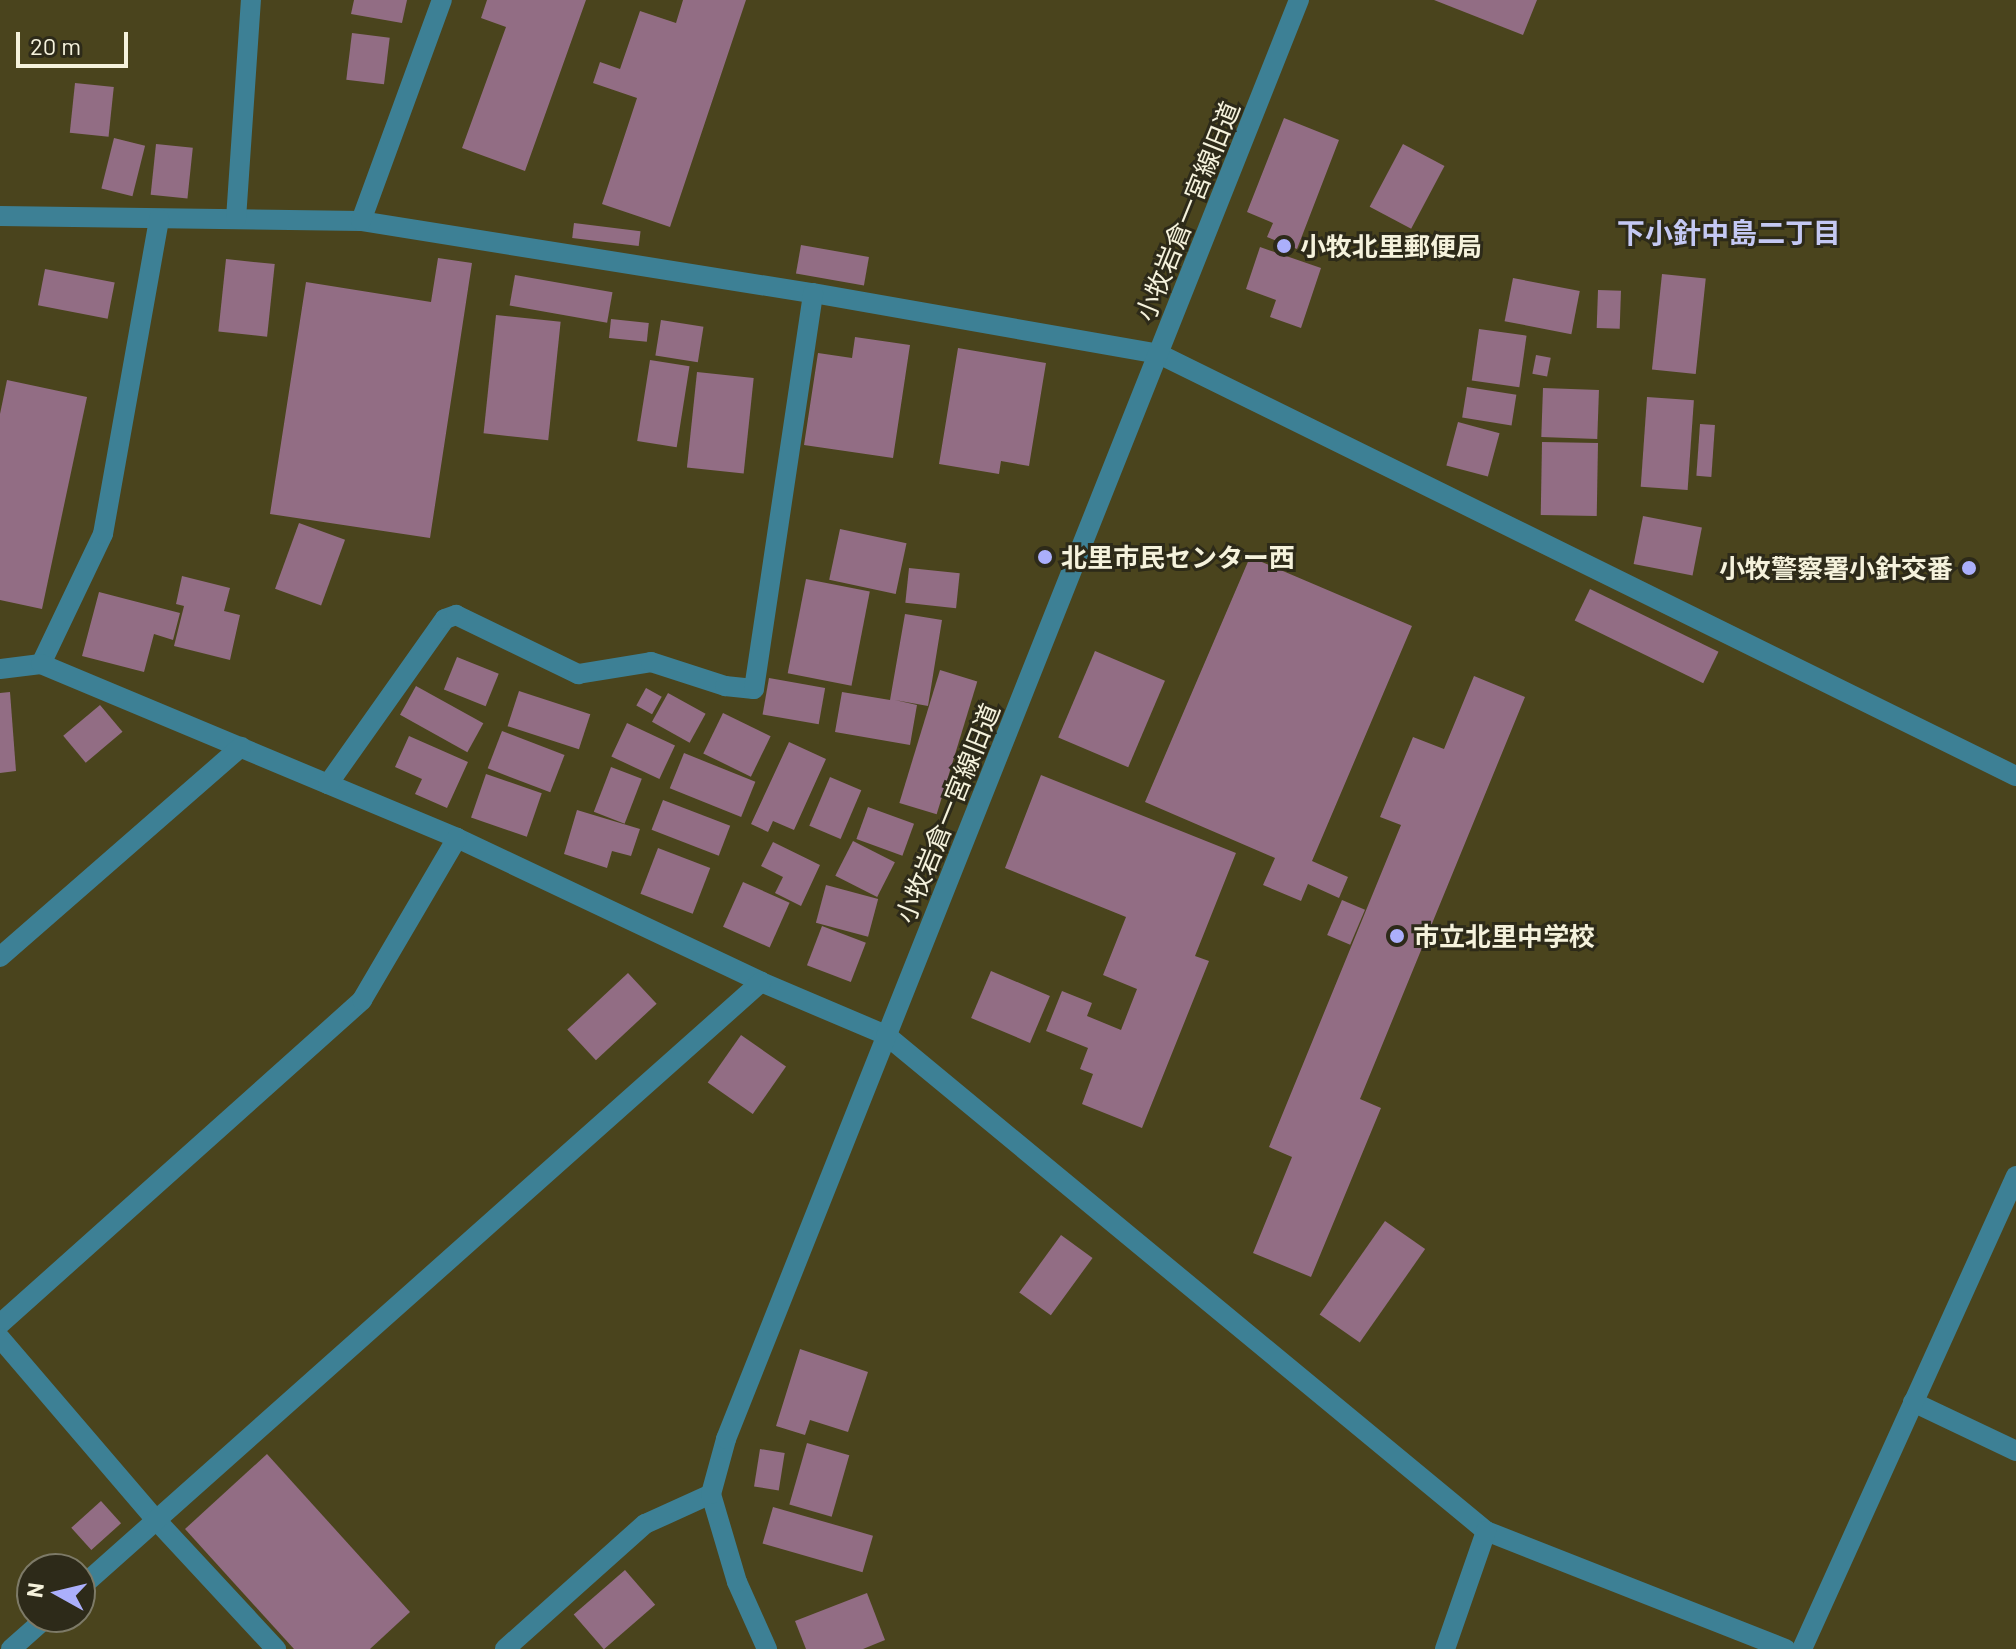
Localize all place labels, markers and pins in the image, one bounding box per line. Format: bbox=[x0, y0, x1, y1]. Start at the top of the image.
place label: 小牧北里郵便局 bbox=[1300, 230, 1482, 262]
marker: 小牧北里郵便局 bbox=[1275, 237, 1293, 255]
place label: 北里市民センター西 bbox=[1061, 541, 1295, 573]
marker: 北里市民センター西 bbox=[1036, 548, 1054, 566]
place label: 小牧警察署小針交番 bbox=[1719, 552, 1953, 584]
marker: 小牧警察署小針交番 bbox=[1960, 559, 1978, 577]
place label: 市立北里中学校 bbox=[1413, 920, 1595, 952]
marker: 市立北里中学校 bbox=[1388, 927, 1406, 945]

